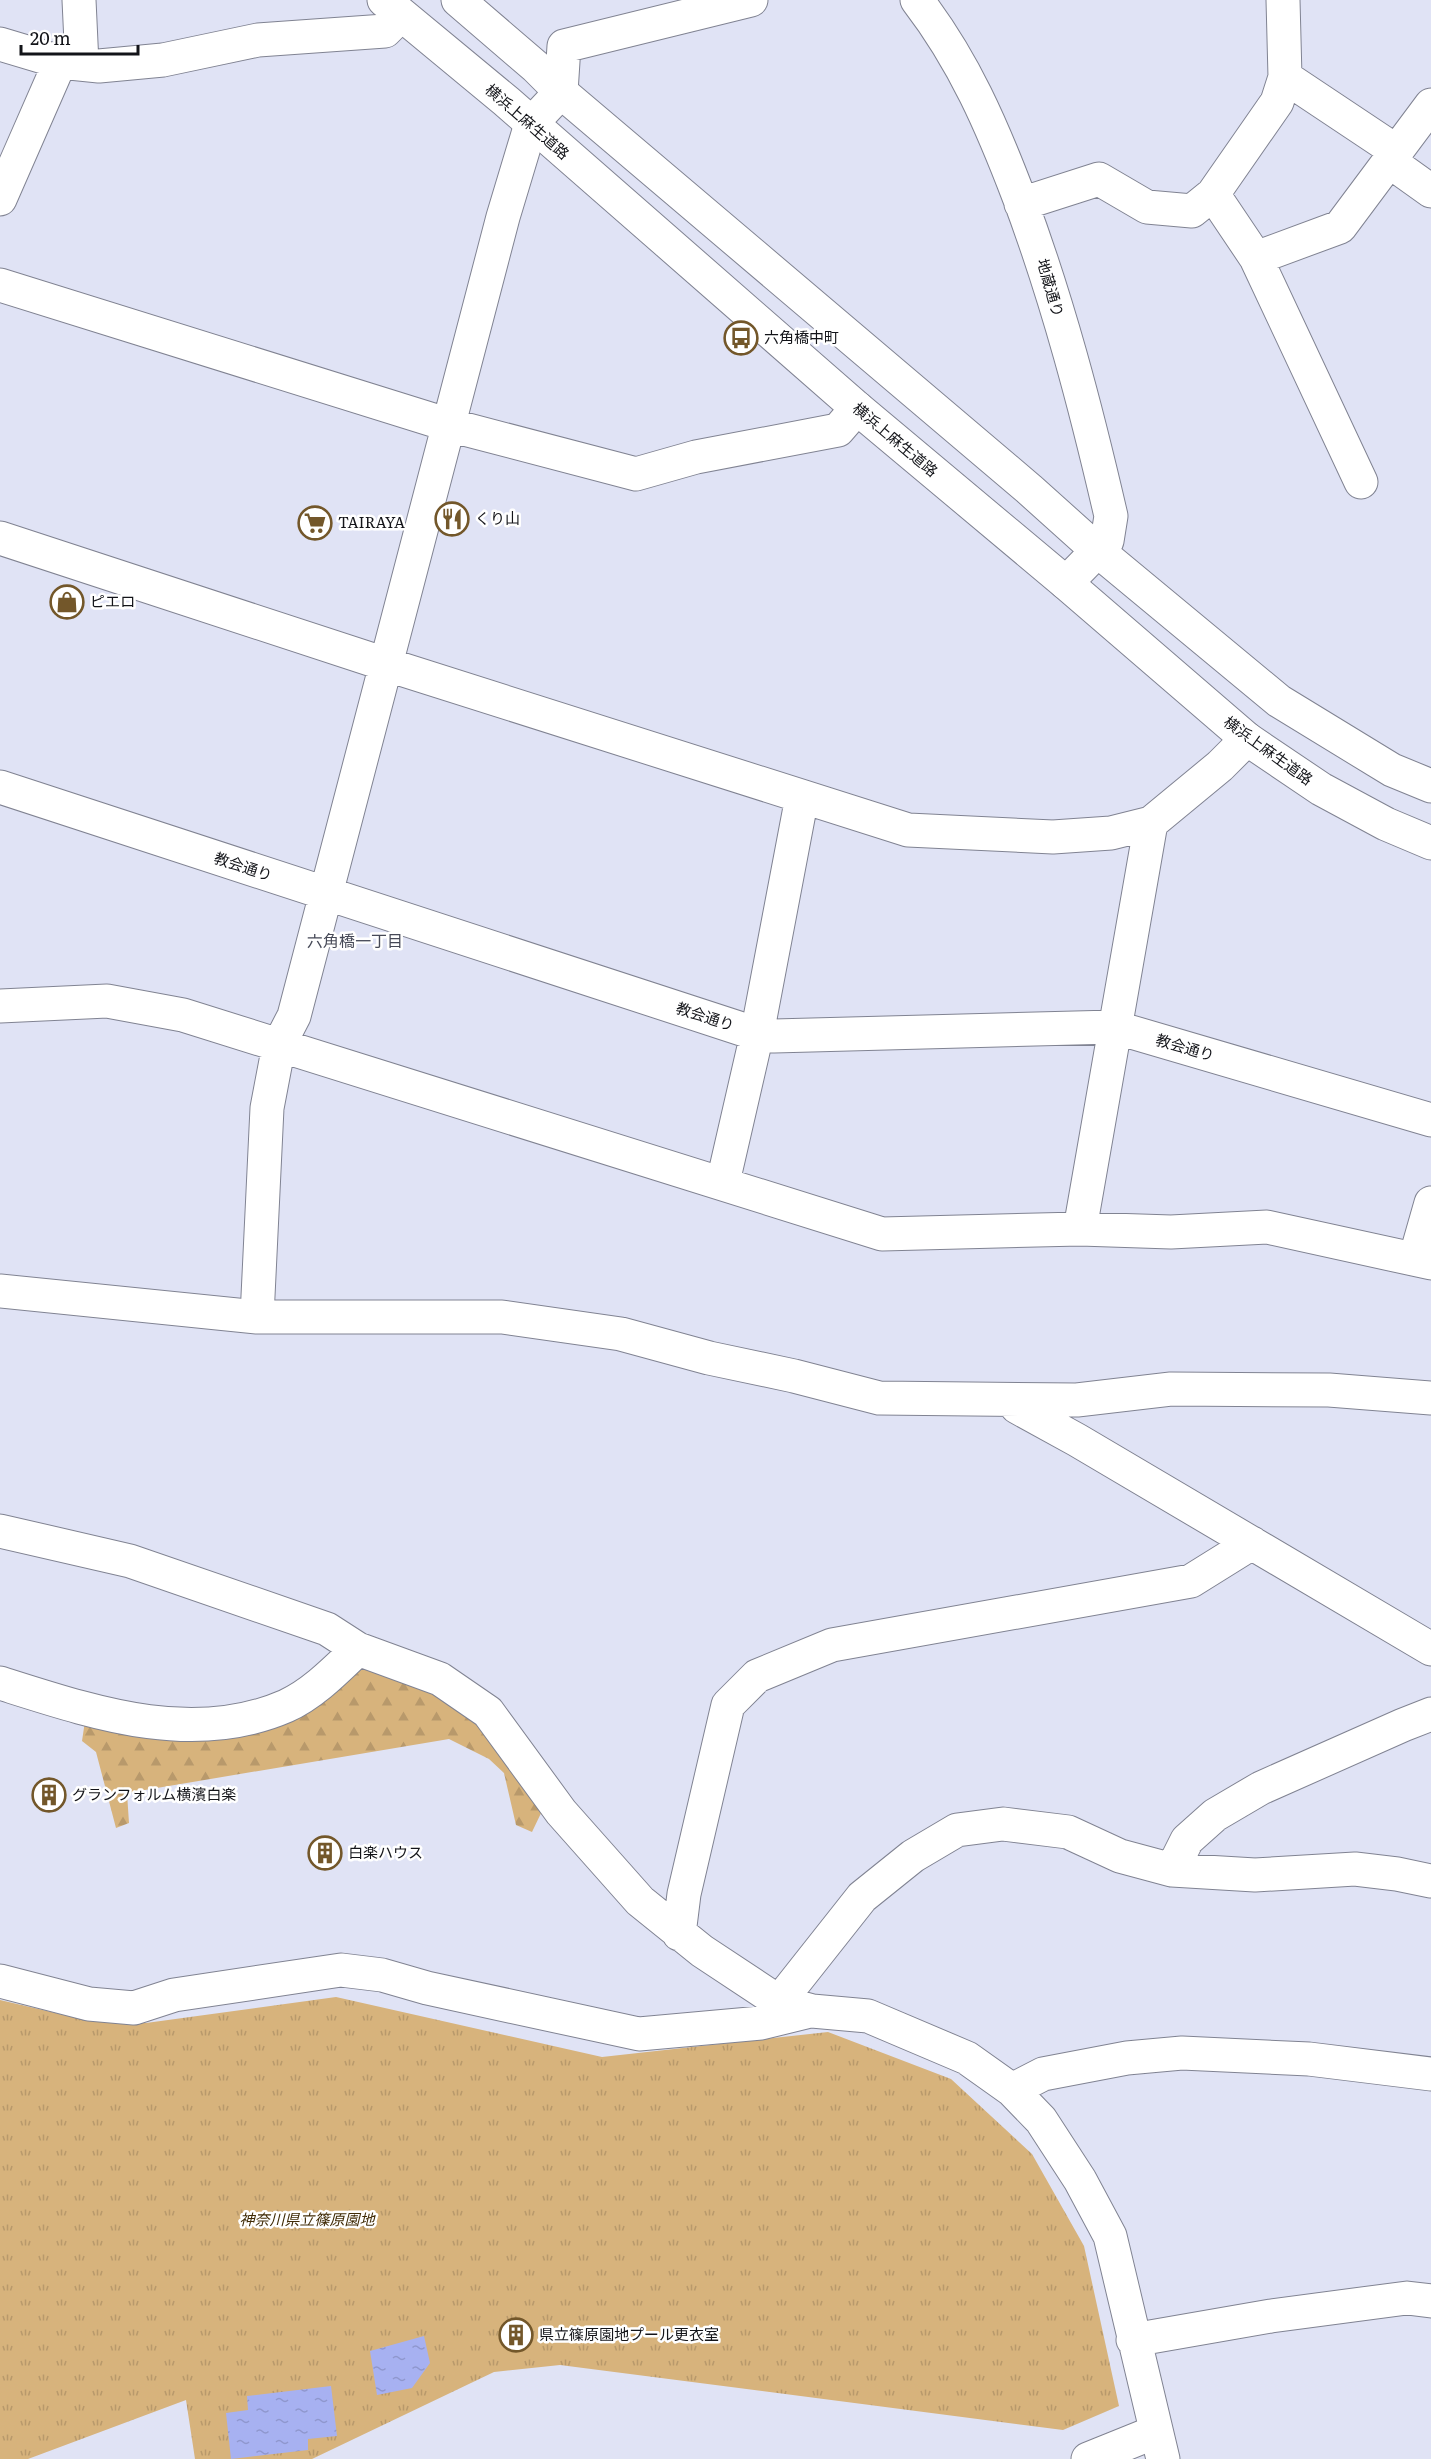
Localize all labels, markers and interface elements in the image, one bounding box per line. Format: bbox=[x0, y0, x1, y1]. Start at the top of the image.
scale bar bbox=[21, 18, 138, 56]
text: 20 m bbox=[30, 24, 71, 51]
street label: 横浜上麻生道路 bbox=[481, 78, 575, 164]
street label: 地蔵通り bbox=[1032, 256, 1071, 320]
bus stop icon: 六角橋中町 bbox=[723, 320, 759, 356]
place label: 六角橋中町 bbox=[764, 325, 839, 348]
street label: 横浜上麻生道路 bbox=[848, 396, 944, 481]
restaurant icon: くり山 bbox=[434, 501, 470, 537]
supermarket icon: TAIRAYA bbox=[297, 505, 333, 541]
place label: くり山 bbox=[475, 506, 520, 529]
place label: TAIRAYA bbox=[338, 510, 405, 533]
shop icon: ピエロ bbox=[49, 584, 85, 620]
place label: ピエロ bbox=[90, 589, 135, 612]
street label: 横浜上麻生道路 bbox=[1220, 710, 1318, 790]
street label: 教会通り bbox=[211, 845, 276, 886]
district label: 六角橋一丁目 bbox=[307, 928, 403, 952]
street label: 教会通り bbox=[673, 995, 738, 1036]
street label: 教会通り bbox=[1153, 1027, 1217, 1066]
building icon: グランフォルム横濱白楽 bbox=[31, 1777, 67, 1813]
place label: グランフォルム横濱白楽 bbox=[72, 1782, 236, 1805]
building icon: 白楽ハウス bbox=[307, 1835, 343, 1871]
place label: 白楽ハウス bbox=[348, 1840, 423, 1863]
park label: 神奈川県立篠原園地 bbox=[239, 2207, 376, 2230]
building icon: 県立篠原園地プール更衣室 bbox=[498, 2317, 534, 2353]
place label: 県立篠原園地プール更衣室 bbox=[539, 2322, 719, 2345]

